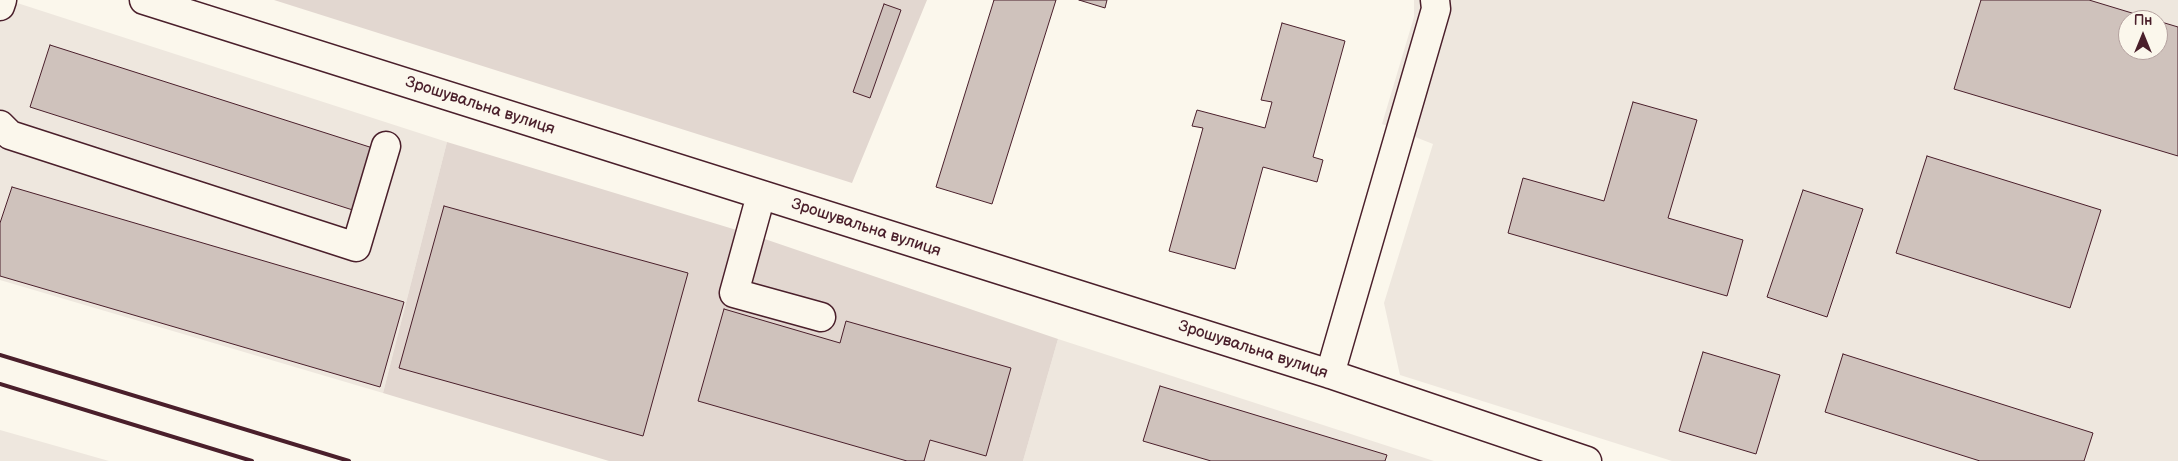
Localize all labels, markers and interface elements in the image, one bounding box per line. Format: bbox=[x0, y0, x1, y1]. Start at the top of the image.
north arrow bbox=[2118, 10, 2168, 60]
text: Пн bbox=[2134, 12, 2152, 29]
street label: Зрошувальна вулиця bbox=[403, 73, 557, 139]
street label: Зрошувальна вулиця bbox=[789, 195, 943, 261]
street label: Зрошувальна вулиця bbox=[1176, 317, 1330, 383]

